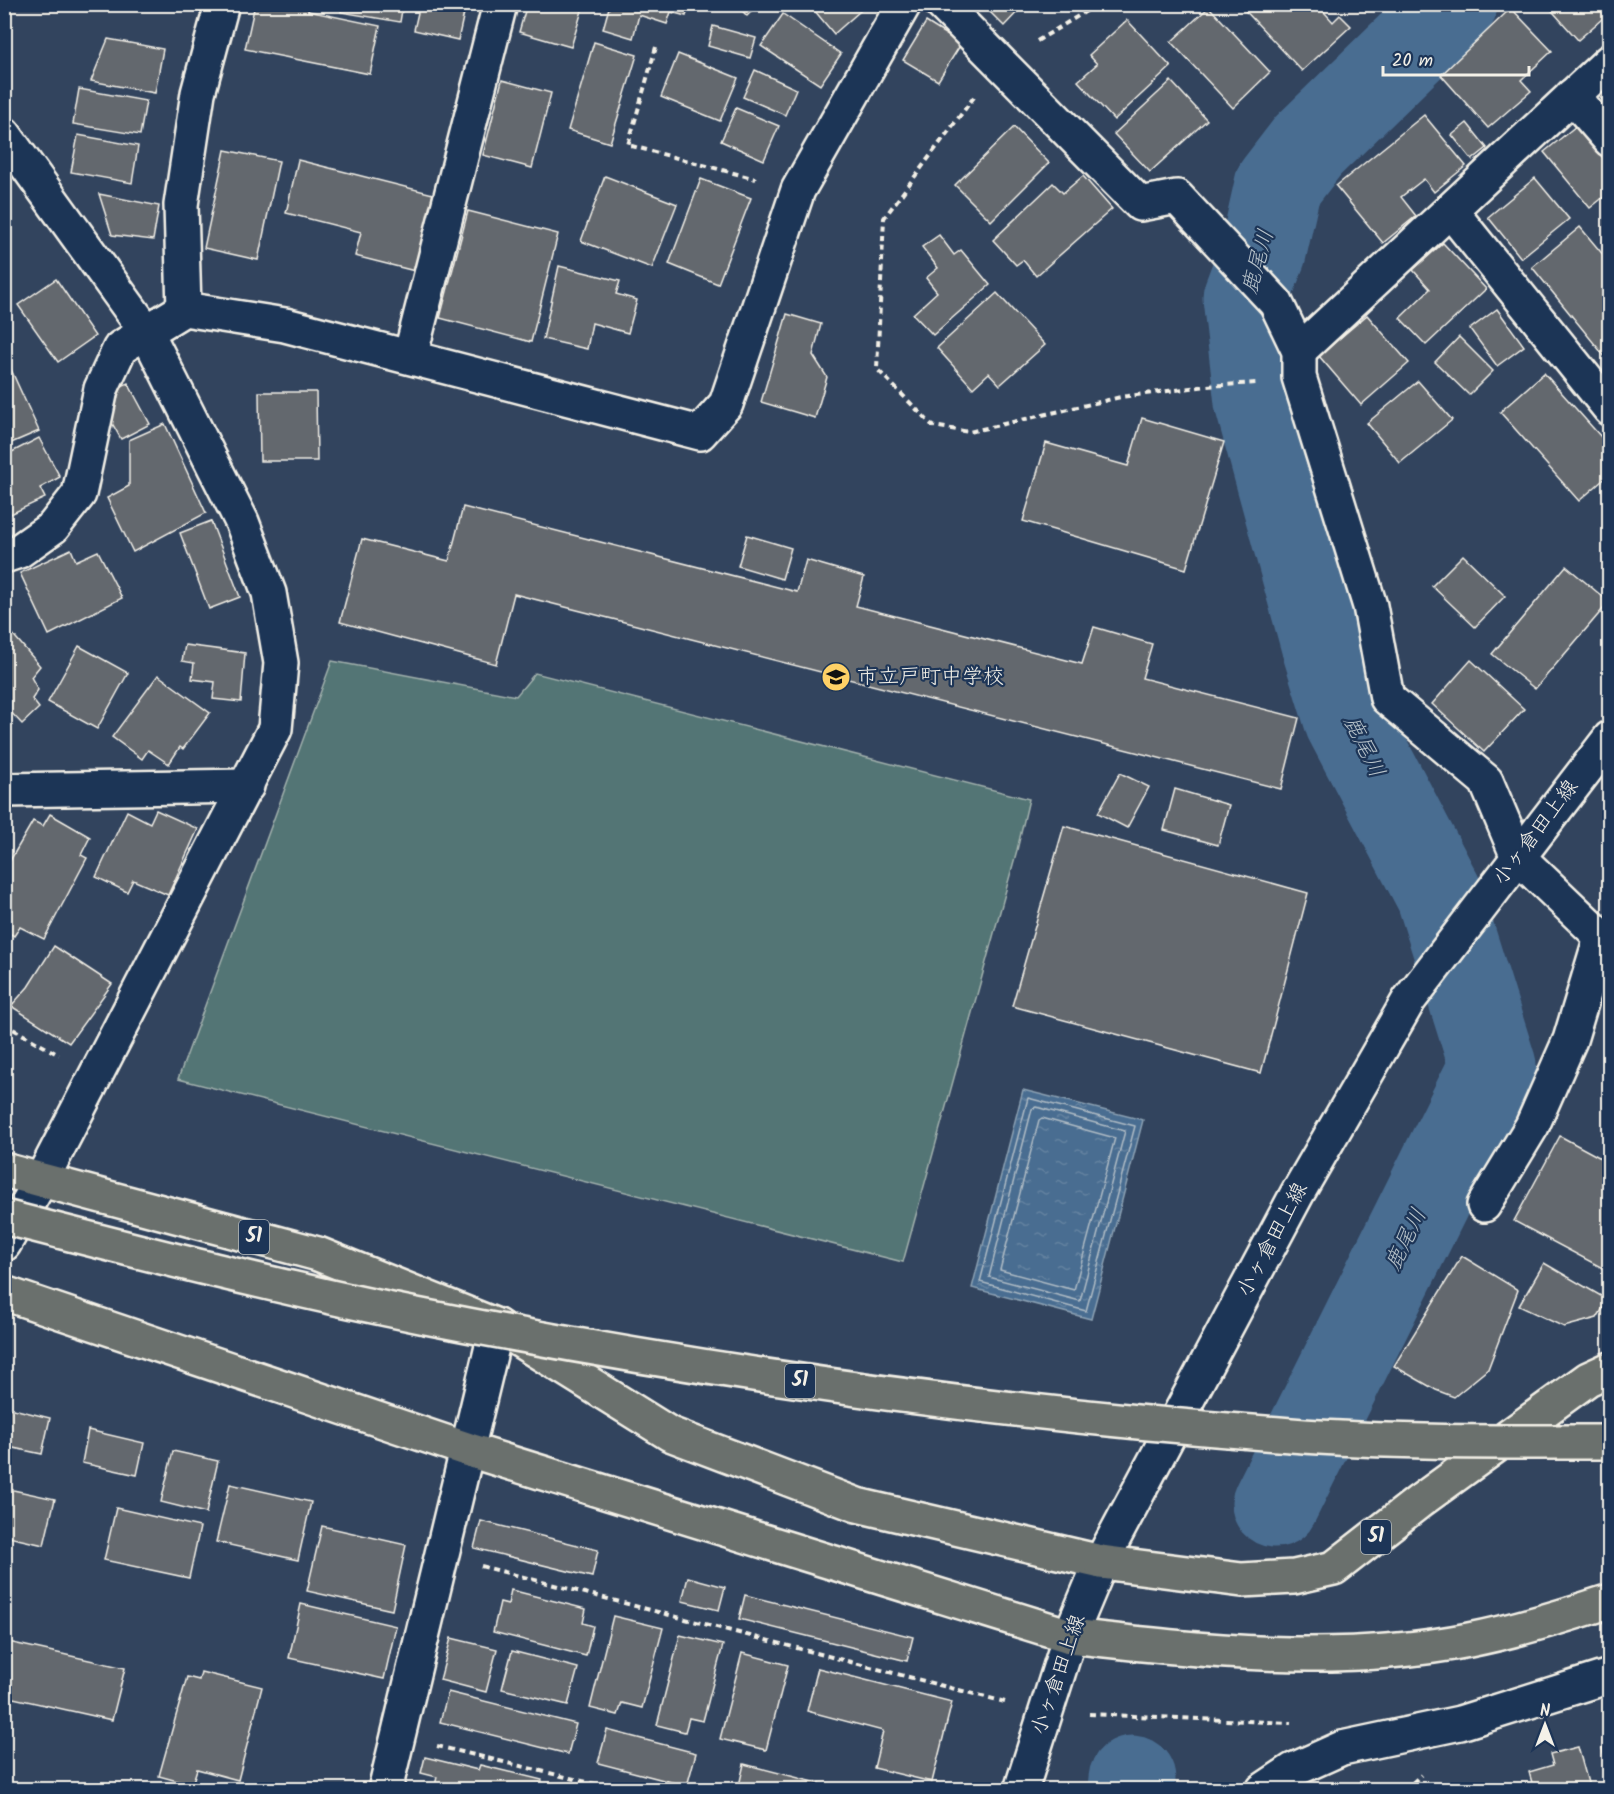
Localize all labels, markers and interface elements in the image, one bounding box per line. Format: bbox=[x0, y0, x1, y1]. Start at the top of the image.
scale bar bbox=[1383, 39, 1528, 77]
text: 20 m bbox=[1392, 47, 1433, 76]
water label: 鹿尾川 bbox=[1233, 225, 1285, 299]
school or university icon: 市立戸町中学校 bbox=[820, 661, 852, 693]
place label: 市立戸町中学校 bbox=[857, 661, 1004, 694]
water label: 鹿尾川 bbox=[1333, 710, 1393, 784]
street label: 小ヶ倉田上線 bbox=[1485, 773, 1587, 893]
street label: 小ヶ倉田上線 bbox=[1229, 1177, 1317, 1303]
water label: 鹿尾川 bbox=[1377, 1203, 1437, 1277]
road number: 51 bbox=[239, 1220, 269, 1254]
road number: 51 bbox=[785, 1364, 815, 1398]
road number: 51 bbox=[1361, 1520, 1391, 1554]
street label: 小ヶ倉田上線 bbox=[1023, 1610, 1095, 1740]
north arrow bbox=[1515, 1695, 1575, 1755]
text: N bbox=[1540, 1699, 1550, 1724]

